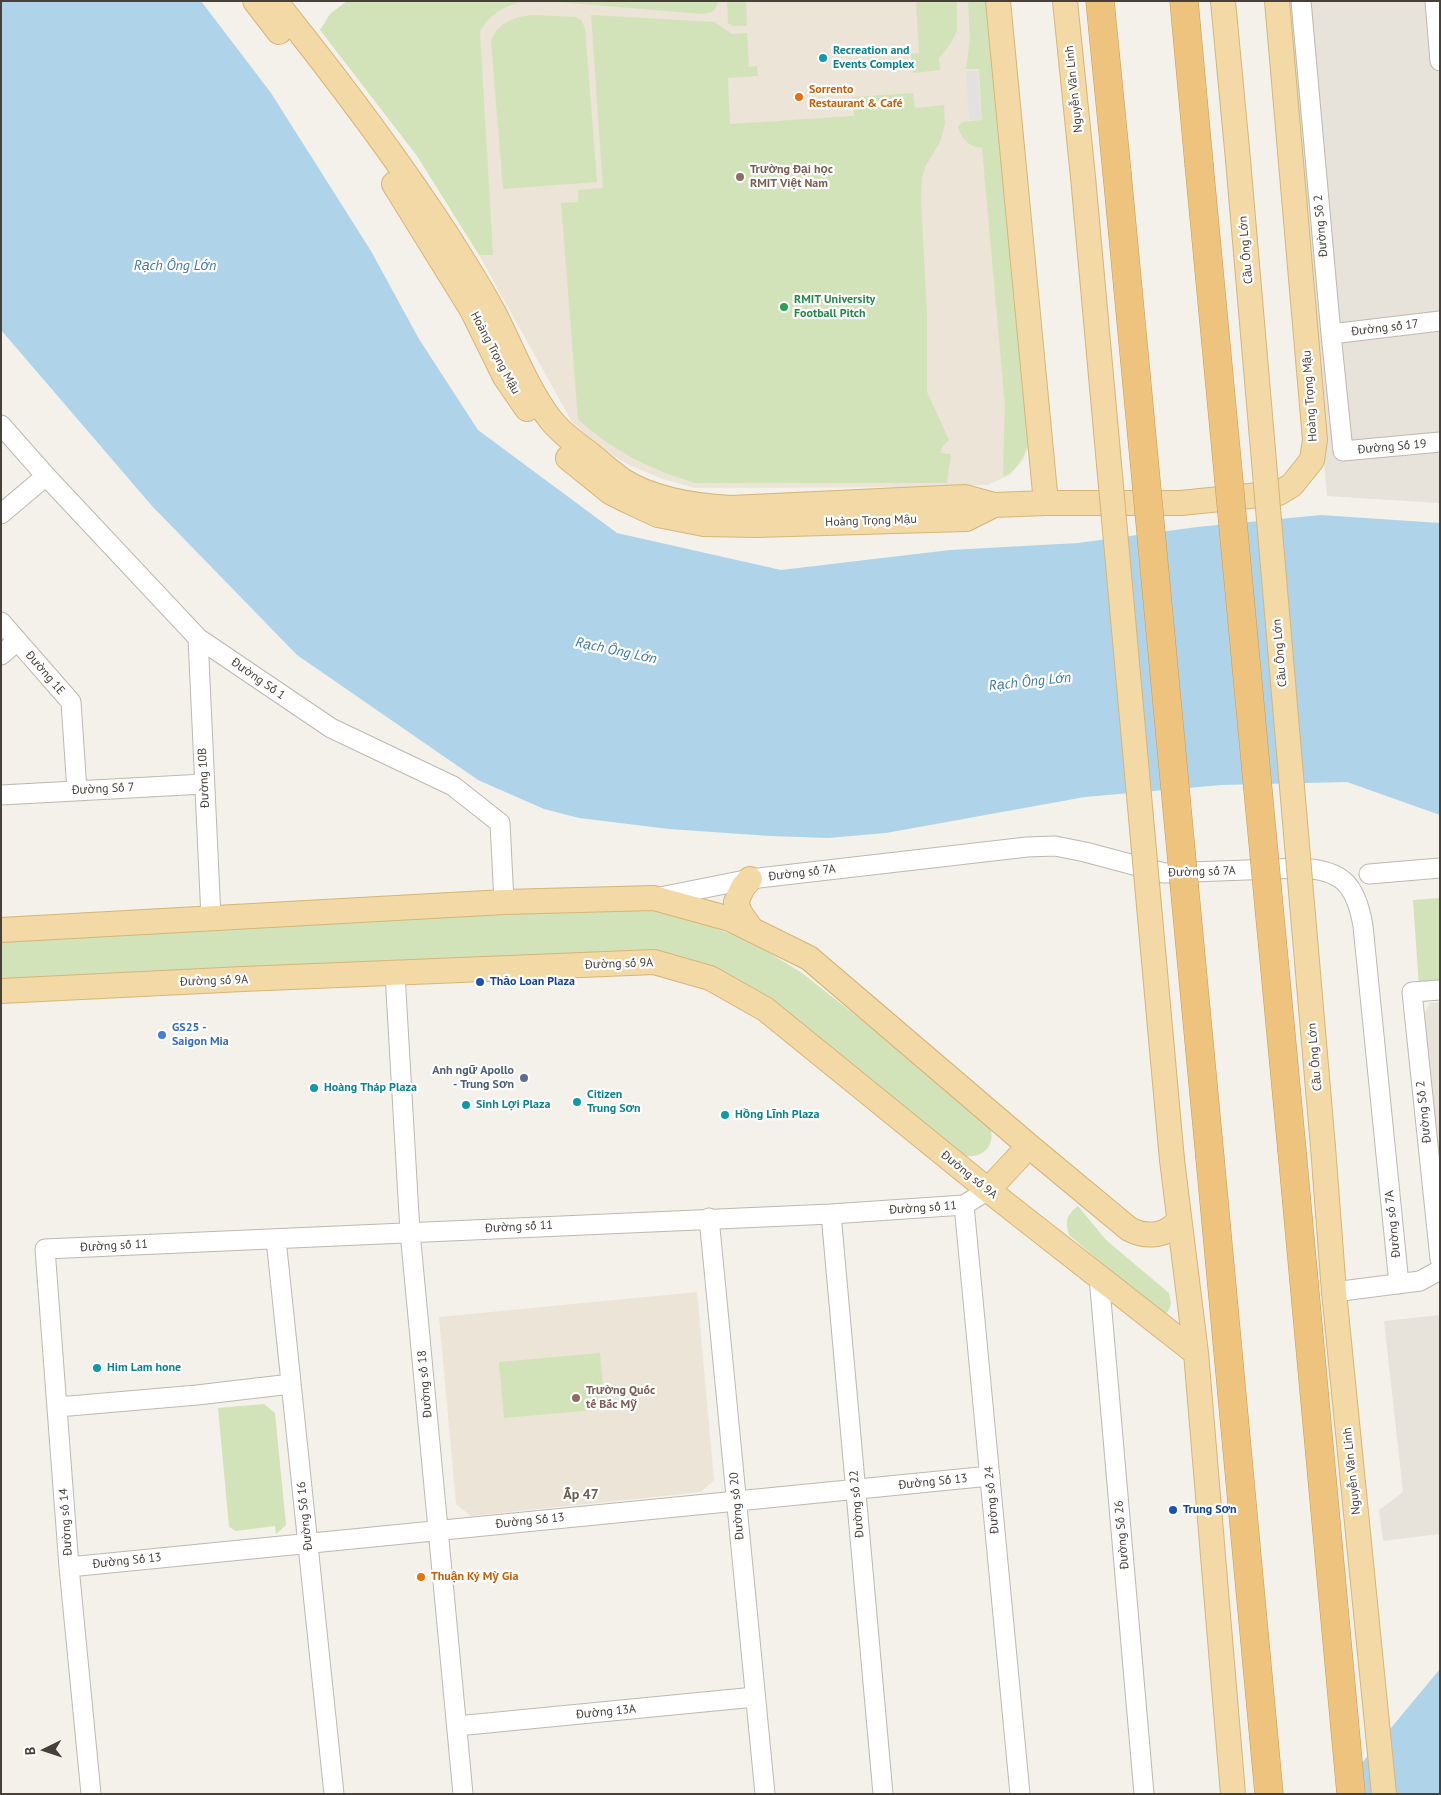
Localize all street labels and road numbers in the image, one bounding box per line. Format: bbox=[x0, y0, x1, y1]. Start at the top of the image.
street label: Nguyễn Văn Linh bbox=[1062, 45, 1086, 133]
street label: Đường Số 2 bbox=[1311, 194, 1331, 258]
street label: Cầu Ông Lớn bbox=[1236, 215, 1256, 285]
street label: Hoàng Trọng Mậu bbox=[467, 309, 523, 397]
street label: Đường số 17 bbox=[1350, 317, 1420, 339]
street label: Hoàng Trọng Mậu bbox=[1300, 350, 1320, 442]
street label: Đường Số 19 bbox=[1357, 437, 1427, 457]
street label: Hoàng Trọng Mậu bbox=[825, 512, 917, 530]
street label: Cầu Ông Lớn bbox=[1270, 618, 1290, 688]
street label: Đường 1E bbox=[22, 648, 68, 698]
street label: Đường Số 1 bbox=[228, 655, 288, 703]
street label: Đường 10B bbox=[195, 748, 213, 808]
street label: Đường Số 7 bbox=[71, 780, 135, 798]
street label: Đường số 7A bbox=[768, 862, 836, 884]
street label: Đường số 7A bbox=[1168, 864, 1236, 880]
street label: Đường số 9A bbox=[585, 956, 653, 972]
street label: Đường số 9A bbox=[180, 973, 248, 989]
street label: Cầu Ông Lớn bbox=[1305, 1022, 1325, 1092]
street label: Đường Số 2 bbox=[1414, 1080, 1434, 1144]
street label: Đường số 9A bbox=[938, 1148, 1000, 1202]
street label: Đường số 7A bbox=[1382, 1190, 1404, 1258]
street label: Đường số 11 bbox=[889, 1198, 957, 1218]
street label: Đường số 11 bbox=[485, 1218, 553, 1236]
street label: Đường số 11 bbox=[80, 1237, 148, 1255]
street label: Đường số 18 bbox=[415, 1350, 435, 1418]
street label: Nguyễn Văn Linh bbox=[1340, 1427, 1364, 1515]
street label: Đường số 24 bbox=[982, 1466, 1002, 1534]
street label: Đường số 22 bbox=[847, 1470, 867, 1538]
street label: Đường Số 13 bbox=[898, 1471, 968, 1493]
street label: Đường số 20 bbox=[727, 1472, 747, 1540]
street label: Đường Số 16 bbox=[294, 1481, 316, 1551]
street label: Đường số 14 bbox=[56, 1488, 76, 1556]
street label: Đường Số 26 bbox=[1112, 1500, 1132, 1570]
street label: Đường Số 13 bbox=[495, 1510, 565, 1532]
street label: Đường Số 13 bbox=[92, 1550, 162, 1572]
street label: Đường 13A bbox=[575, 1702, 637, 1722]

